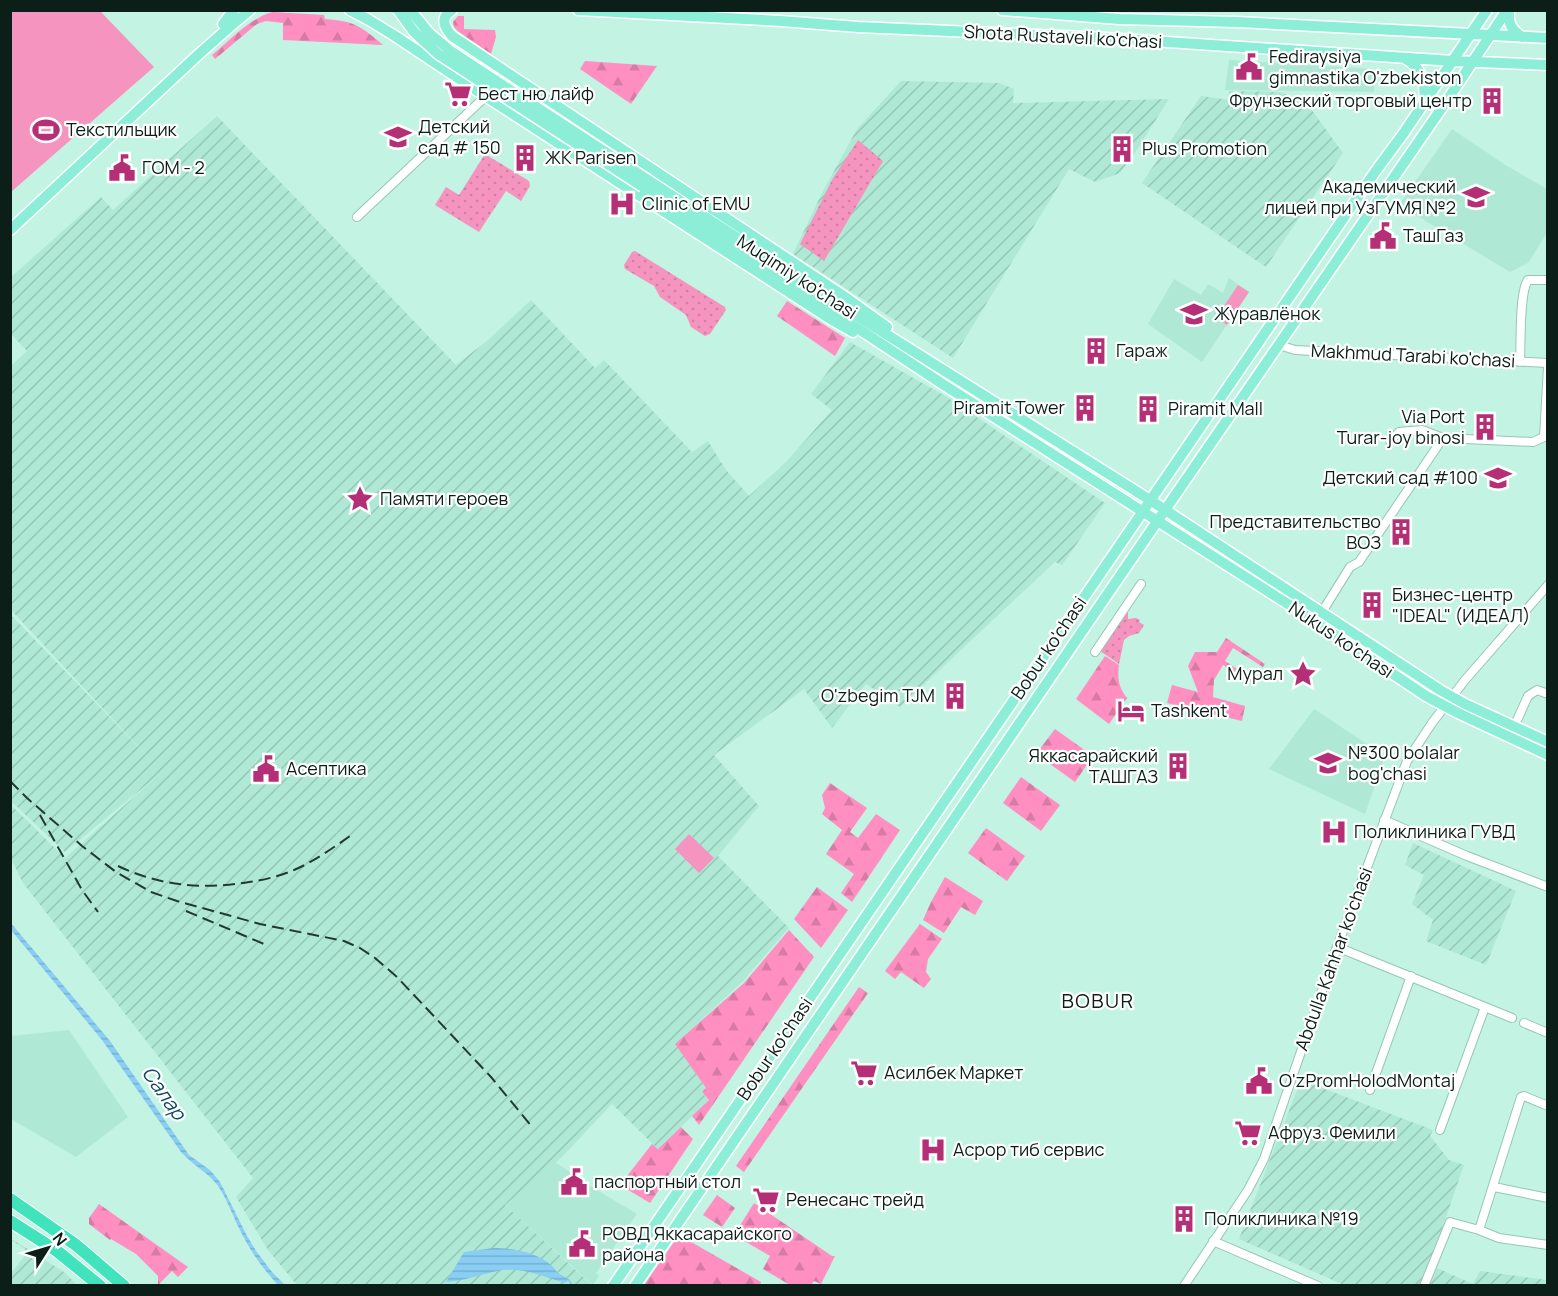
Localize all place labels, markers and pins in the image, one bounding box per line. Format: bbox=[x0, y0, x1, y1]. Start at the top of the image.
place label: Fediraysiya gimnastika O'zbekiston bbox=[1269, 44, 1462, 89]
public building icon: Fediraysiya gimnastika O'zbekiston bbox=[1234, 52, 1264, 82]
supermarket icon: Бест ню лайф bbox=[443, 79, 473, 109]
place label: Бест ню лайф bbox=[478, 81, 594, 105]
building icon: Фрунзеский торговый центр bbox=[1477, 86, 1507, 116]
place label: Фрунзеский торговый центр bbox=[1230, 88, 1472, 112]
place label: Детский сад # 150 bbox=[418, 114, 501, 159]
sports icon: Текстильщик bbox=[31, 115, 61, 145]
place label: Текстильщик bbox=[66, 117, 178, 141]
school or university icon: Детский сад # 150 bbox=[383, 122, 413, 152]
building icon: Plus Promotion bbox=[1107, 134, 1137, 164]
place label: Plus Promotion bbox=[1142, 136, 1267, 160]
building icon: ЖК Parisen bbox=[510, 143, 540, 173]
place label: ЖК Parisen bbox=[545, 145, 637, 169]
public building icon: ГОМ - 2 bbox=[107, 153, 137, 183]
place label: ГОМ - 2 bbox=[142, 155, 205, 179]
place label: Академический лицей при УзГУМЯ №2 bbox=[1264, 174, 1456, 219]
school or university icon: Академический лицей при УзГУМЯ №2 bbox=[1461, 182, 1491, 212]
hospital icon: Clinic of EMU bbox=[607, 189, 637, 219]
place label: Clinic of EMU bbox=[642, 191, 750, 215]
public building icon: ТашГаз bbox=[1368, 221, 1398, 251]
place label: ТашГаз bbox=[1403, 223, 1464, 247]
school or university icon: Журавлёнок bbox=[1179, 299, 1209, 329]
place label: Журавлёнок bbox=[1214, 301, 1321, 325]
building icon: Гараж bbox=[1081, 336, 1111, 366]
place label: Гараж bbox=[1116, 338, 1168, 362]
building icon: Piramit Tower bbox=[1070, 393, 1100, 423]
building icon: Piramit Mall bbox=[1133, 394, 1163, 424]
place label: Piramit Tower bbox=[953, 395, 1066, 419]
place label: Piramit Mall bbox=[1168, 396, 1263, 420]
place label: Via Port Turar-joy binosi bbox=[1337, 404, 1465, 449]
building icon: Via Port Turar-joy binosi bbox=[1470, 412, 1500, 442]
school or university icon: Детский сад #100 bbox=[1483, 463, 1513, 493]
place label: Детский сад #100 bbox=[1323, 465, 1478, 489]
place icon: Памяти героев bbox=[345, 484, 375, 514]
place label: Памяти героев bbox=[380, 486, 509, 510]
place label: Представительство ВОЗ bbox=[1209, 509, 1381, 554]
building icon: Представительство ВОЗ bbox=[1386, 517, 1416, 547]
place label: Бизнес-центр "IDEAL" (ИДЕАЛ) bbox=[1392, 582, 1531, 627]
building icon: Бизнес-центр "IDEAL" (ИДЕАЛ) bbox=[1357, 590, 1387, 620]
place icon: Мурал bbox=[1288, 659, 1318, 689]
place label: Мурал bbox=[1227, 661, 1283, 685]
building icon: O'zbegim TJM bbox=[940, 681, 970, 711]
place label: O'zbegim TJM bbox=[821, 683, 935, 707]
hotel icon: Tashkent bbox=[1116, 696, 1146, 726]
place label: Tashkent bbox=[1151, 698, 1228, 722]
place label: №300 bolalar bog'chasi bbox=[1348, 740, 1460, 785]
place label: Яккасарайский ТАШГАЗ bbox=[1029, 743, 1158, 788]
school or university icon: №300 bolalar bog'chasi bbox=[1313, 748, 1343, 778]
building icon: Яккасарайский ТАШГАЗ bbox=[1163, 751, 1193, 781]
public building icon: Асептика bbox=[251, 754, 281, 784]
place label: Асептика bbox=[286, 756, 366, 780]
hospital icon: Поликлиника ГУВД bbox=[1319, 817, 1349, 847]
place label: Поликлиника ГУВД bbox=[1354, 819, 1516, 843]
supermarket icon: Асилбек Маркет bbox=[849, 1058, 879, 1088]
place label: Асилбек Маркет bbox=[884, 1060, 1023, 1084]
public building icon: O'zPromHolodMontaj bbox=[1244, 1066, 1274, 1096]
place label: O'zPromHolodMontaj bbox=[1279, 1068, 1455, 1092]
supermarket icon: Афруз. Фемили bbox=[1233, 1118, 1263, 1148]
place label: Афруз. Фемили bbox=[1268, 1120, 1396, 1144]
hospital icon: Асрор тиб сервис bbox=[918, 1135, 948, 1165]
place label: Асрор тиб сервис bbox=[953, 1137, 1104, 1161]
public building icon: паспортный стол bbox=[559, 1167, 589, 1197]
place label: паспортный стол bbox=[594, 1169, 741, 1193]
supermarket icon: Ренесанс трейд bbox=[751, 1185, 781, 1215]
place label: Ренесанс трейд bbox=[786, 1187, 924, 1211]
building icon: Поликлиника №19 bbox=[1169, 1204, 1199, 1234]
place label: Поликлиника №19 bbox=[1204, 1206, 1359, 1230]
place label: РОВД Яккасарайского района bbox=[602, 1221, 792, 1266]
public building icon: РОВД Яккасарайского района bbox=[567, 1229, 597, 1259]

